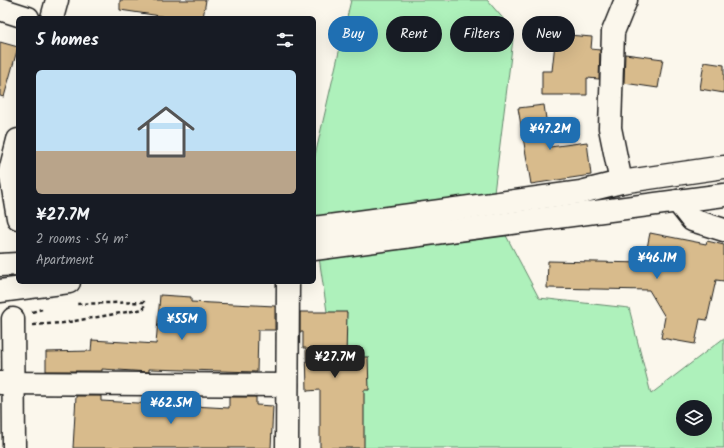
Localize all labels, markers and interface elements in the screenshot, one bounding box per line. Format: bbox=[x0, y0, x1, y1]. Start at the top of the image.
chip: Buy bbox=[328, 16, 378, 52]
chip: Rent bbox=[386, 16, 442, 52]
chip: Filters bbox=[450, 16, 514, 52]
chip: New bbox=[522, 16, 575, 52]
text: 5 homes bbox=[36, 27, 99, 54]
icon: filters bbox=[274, 29, 296, 51]
icon: home bbox=[130, 96, 202, 168]
pin: ¥47.2M bbox=[517, 117, 583, 151]
text: ¥47.2M bbox=[529, 119, 571, 140]
text: ¥27.7M bbox=[36, 202, 89, 229]
text: 2 rooms · 54 m² bbox=[36, 229, 128, 250]
pin: ¥46.1M bbox=[624, 246, 690, 280]
text: ¥46.1M bbox=[638, 248, 676, 269]
text: Apartment bbox=[36, 250, 94, 271]
pin: ¥55M bbox=[158, 307, 206, 341]
text: ¥55M bbox=[167, 309, 197, 330]
pin: ¥27.7M bbox=[302, 345, 368, 379]
text: ¥27.7M bbox=[315, 347, 355, 368]
pin: ¥62.5M bbox=[138, 391, 204, 425]
text: ¥62.5M bbox=[150, 393, 192, 414]
map controls bbox=[676, 400, 712, 436]
button: layers bbox=[676, 400, 712, 436]

